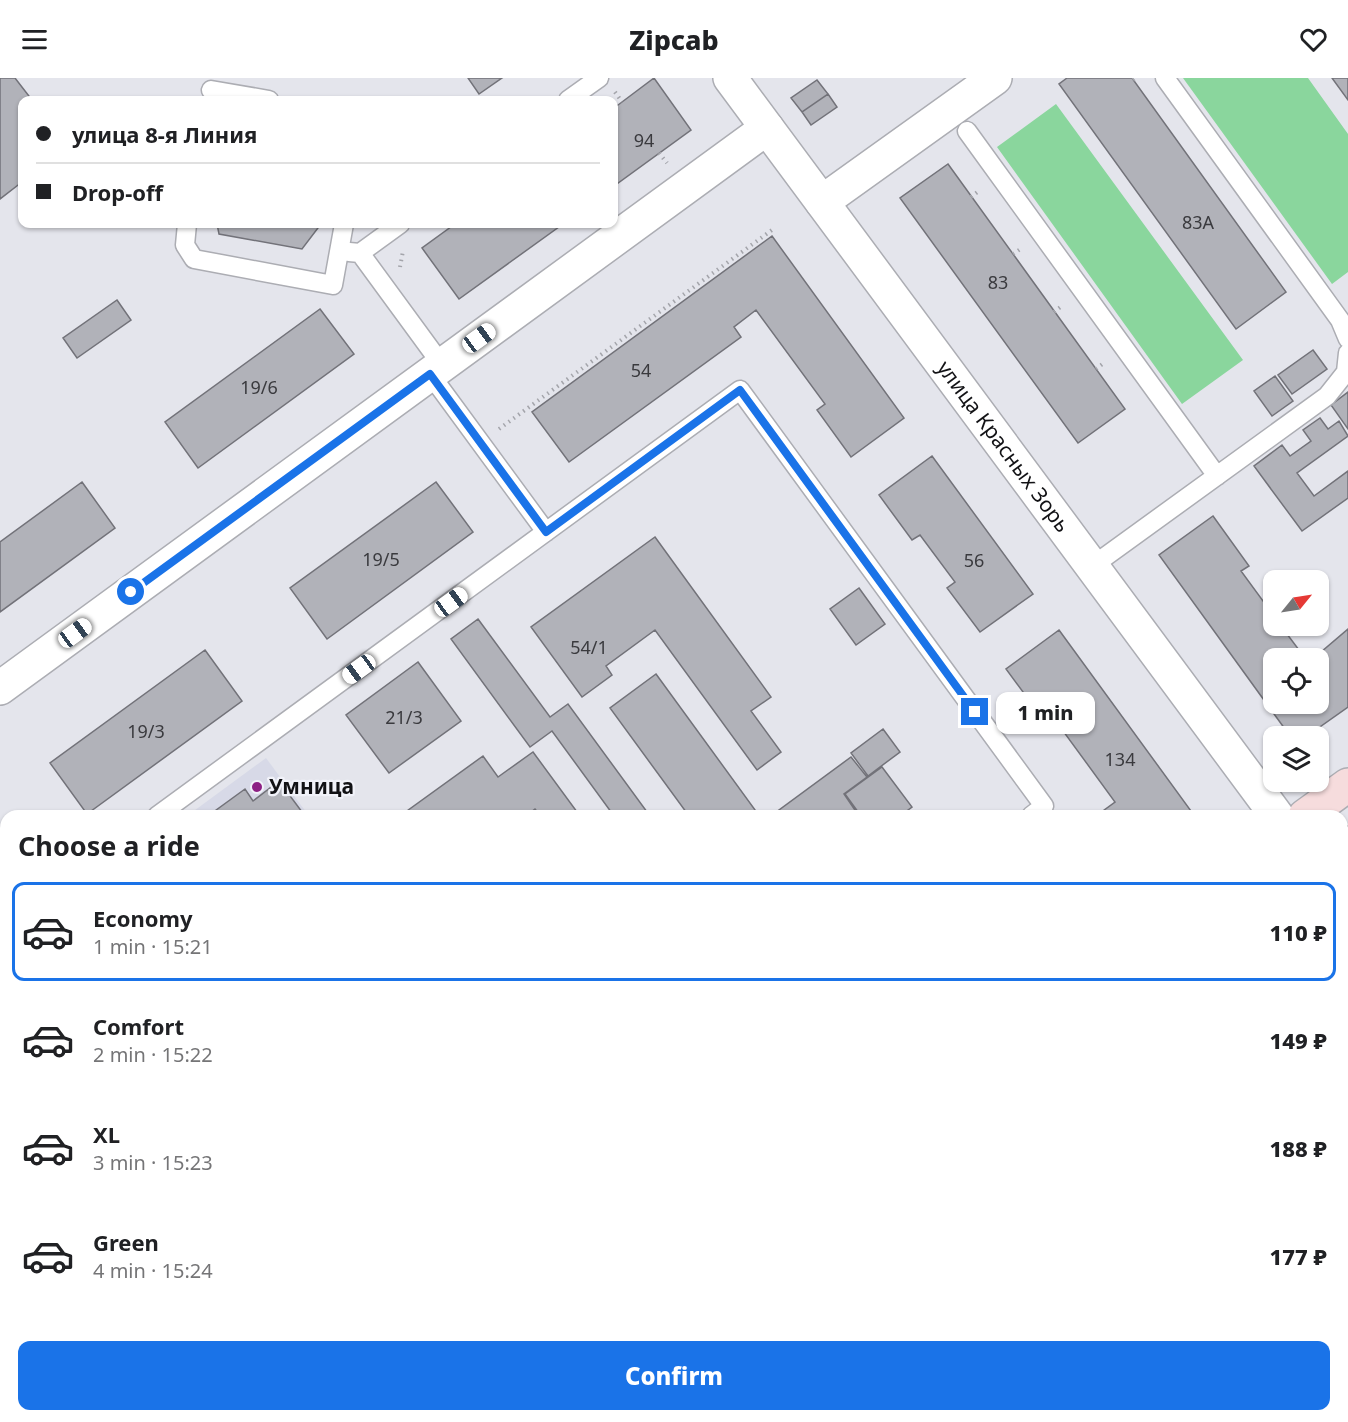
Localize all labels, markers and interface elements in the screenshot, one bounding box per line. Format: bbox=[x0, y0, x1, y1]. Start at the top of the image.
text: Zipcab bbox=[629, 21, 719, 58]
icon: menu bbox=[18, 23, 51, 56]
icon: heart bbox=[1297, 23, 1330, 56]
text: улица 8-я Линия bbox=[72, 119, 257, 149]
house number: 94 bbox=[634, 128, 654, 152]
text: Drop-off bbox=[72, 177, 163, 207]
house number: 83А bbox=[1182, 210, 1215, 234]
house number: 83 bbox=[988, 270, 1008, 294]
car bbox=[459, 320, 499, 356]
street label: улица Красных Зорь bbox=[931, 355, 1077, 538]
house number: 54 bbox=[631, 358, 651, 382]
house number: 19/6 bbox=[240, 375, 278, 399]
house number: 19/5 bbox=[362, 547, 400, 571]
house number: 56 bbox=[964, 548, 984, 572]
north arrow bbox=[1263, 570, 1329, 636]
map controls bbox=[1263, 570, 1329, 792]
route start bbox=[117, 578, 144, 605]
car bbox=[431, 584, 471, 620]
car bbox=[55, 615, 95, 651]
house number: 54/1 bbox=[570, 635, 608, 659]
button: locate bbox=[1263, 648, 1329, 714]
car bbox=[339, 651, 379, 687]
callout: 1 min bbox=[996, 691, 1095, 733]
route end bbox=[961, 698, 988, 725]
text: 1 min bbox=[1018, 699, 1073, 726]
house number: 21/3 bbox=[385, 705, 423, 729]
house number: 19/3 bbox=[127, 719, 165, 743]
button: layers bbox=[1263, 726, 1329, 792]
house number: 134 bbox=[1105, 747, 1135, 771]
place label: Умница bbox=[269, 772, 354, 800]
marker: Умница bbox=[250, 780, 264, 794]
text: Choose a ride bbox=[18, 827, 200, 864]
text: Economy bbox=[93, 903, 192, 933]
icon: car bbox=[21, 905, 75, 959]
text: 110 ₽ bbox=[1270, 917, 1327, 947]
text: 1 min · 15:21 bbox=[93, 933, 213, 960]
text: Comfort bbox=[93, 1011, 184, 1041]
icon: car bbox=[21, 1013, 75, 1067]
text: 149 ₽ bbox=[1270, 1025, 1327, 1055]
text: 2 min · 15:22 bbox=[93, 1041, 213, 1068]
text: XL bbox=[93, 1119, 120, 1149]
icon: car bbox=[21, 1121, 75, 1175]
text: 188 ₽ bbox=[1270, 1133, 1327, 1163]
text: 3 min · 15:23 bbox=[93, 1149, 213, 1176]
text: Green bbox=[93, 1227, 159, 1257]
icon: car bbox=[21, 1229, 75, 1283]
text: 177 ₽ bbox=[1270, 1241, 1327, 1271]
text: 4 min · 15:24 bbox=[93, 1257, 213, 1284]
button: Confirm bbox=[18, 1341, 1330, 1410]

